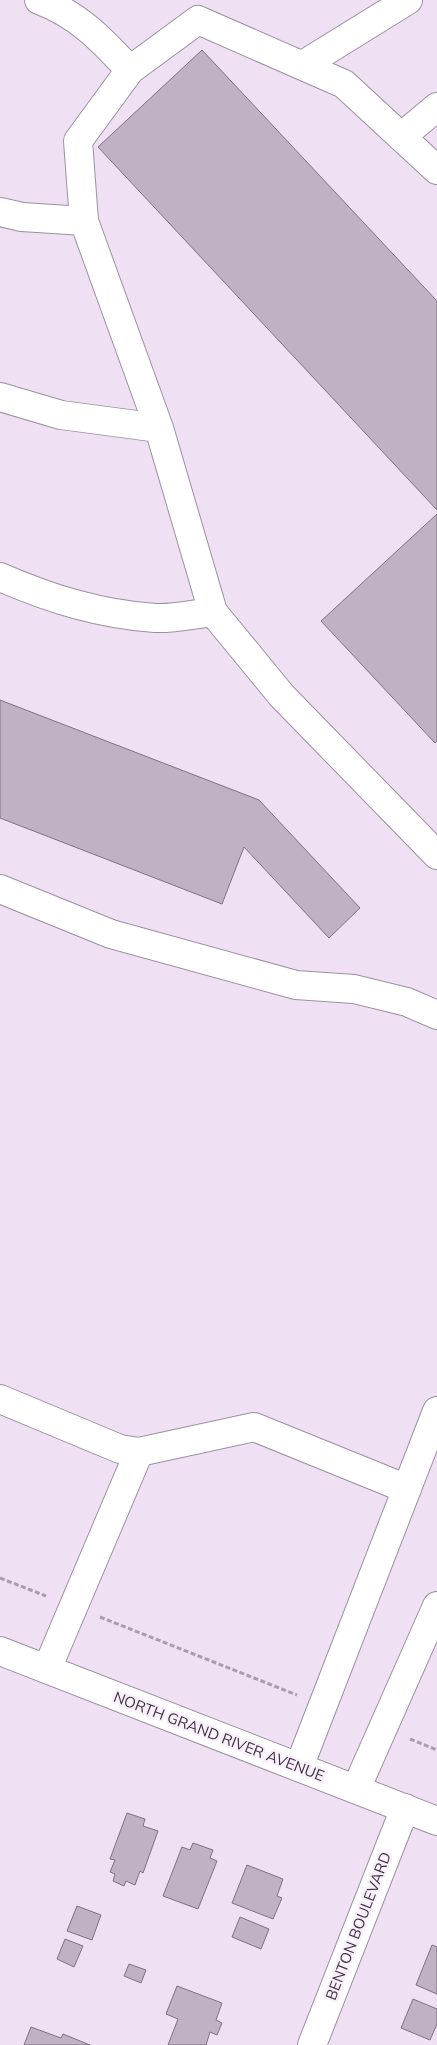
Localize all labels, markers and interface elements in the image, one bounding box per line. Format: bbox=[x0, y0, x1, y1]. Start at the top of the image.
street label: NORTH GRAND RIVER AVENUE bbox=[111, 1687, 327, 1785]
street label: BENTON BOULEVARD bbox=[321, 1849, 395, 2003]

